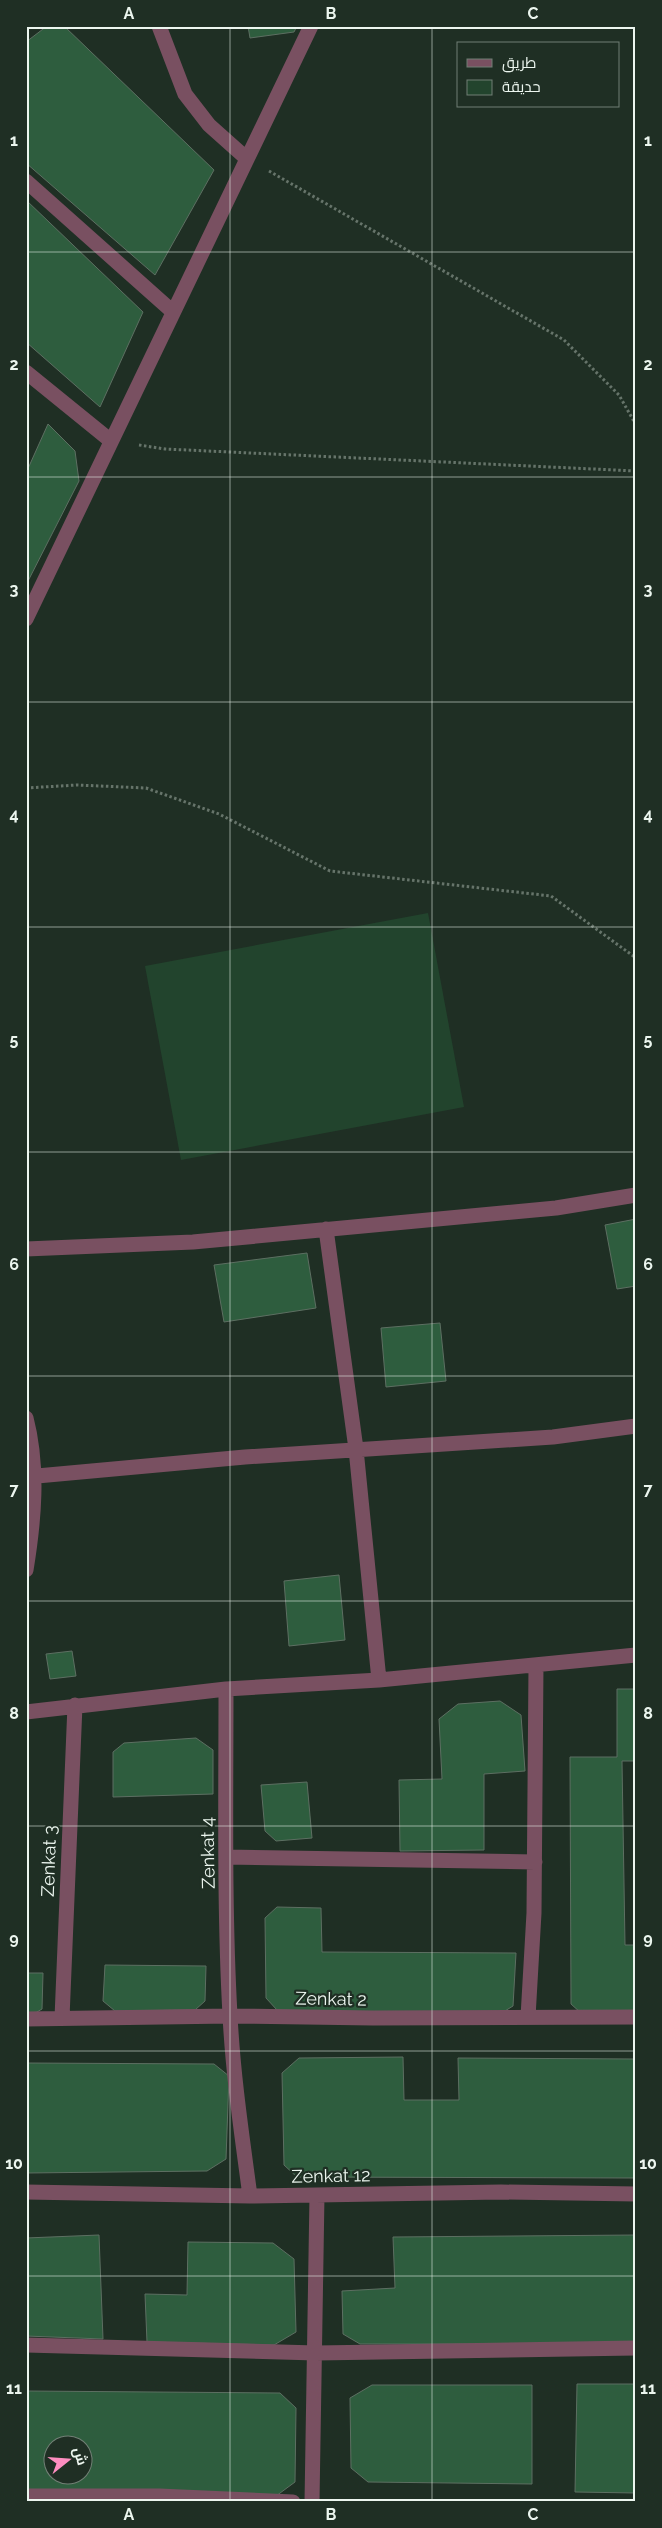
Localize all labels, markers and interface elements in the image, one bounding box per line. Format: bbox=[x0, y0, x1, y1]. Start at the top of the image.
text: A bbox=[124, 4, 135, 23]
text: B bbox=[326, 4, 337, 23]
text: C bbox=[528, 4, 539, 23]
legend bbox=[457, 42, 620, 108]
text: طريق bbox=[502, 54, 536, 73]
text: حديقة bbox=[502, 78, 541, 96]
text: 1 bbox=[10, 131, 18, 150]
text: 1 bbox=[644, 131, 652, 150]
text: 2 bbox=[9, 355, 19, 374]
text: 2 bbox=[643, 355, 653, 374]
text: 3 bbox=[10, 580, 19, 599]
text: 3 bbox=[644, 580, 653, 599]
text: 4 bbox=[9, 805, 19, 824]
text: 4 bbox=[643, 805, 653, 824]
text: 5 bbox=[10, 1030, 19, 1049]
text: 5 bbox=[644, 1030, 653, 1049]
text: 6 bbox=[9, 1255, 19, 1274]
text: 6 bbox=[643, 1255, 653, 1274]
text: 7 bbox=[10, 1480, 19, 1499]
text: 7 bbox=[644, 1480, 653, 1499]
text: 8 bbox=[9, 1704, 19, 1723]
text: 8 bbox=[643, 1704, 653, 1723]
street label: Zenkat 4 bbox=[196, 1817, 219, 1889]
street label: Zenkat 3 bbox=[37, 1825, 60, 1897]
text: 9 bbox=[9, 1929, 19, 1948]
text: 9 bbox=[643, 1929, 653, 1948]
street label: Zenkat 2 bbox=[295, 1987, 367, 2010]
text: 10 bbox=[5, 2154, 23, 2173]
text: 10 bbox=[639, 2154, 657, 2173]
street label: Zenkat 12 bbox=[291, 2164, 371, 2187]
text: 11 bbox=[6, 2379, 22, 2398]
text: 11 bbox=[640, 2379, 656, 2398]
north arrow bbox=[42, 2436, 92, 2486]
text: ش bbox=[69, 2445, 91, 2467]
text: A bbox=[124, 2505, 135, 2524]
text: B bbox=[326, 2505, 337, 2524]
text: C bbox=[528, 2505, 539, 2524]

